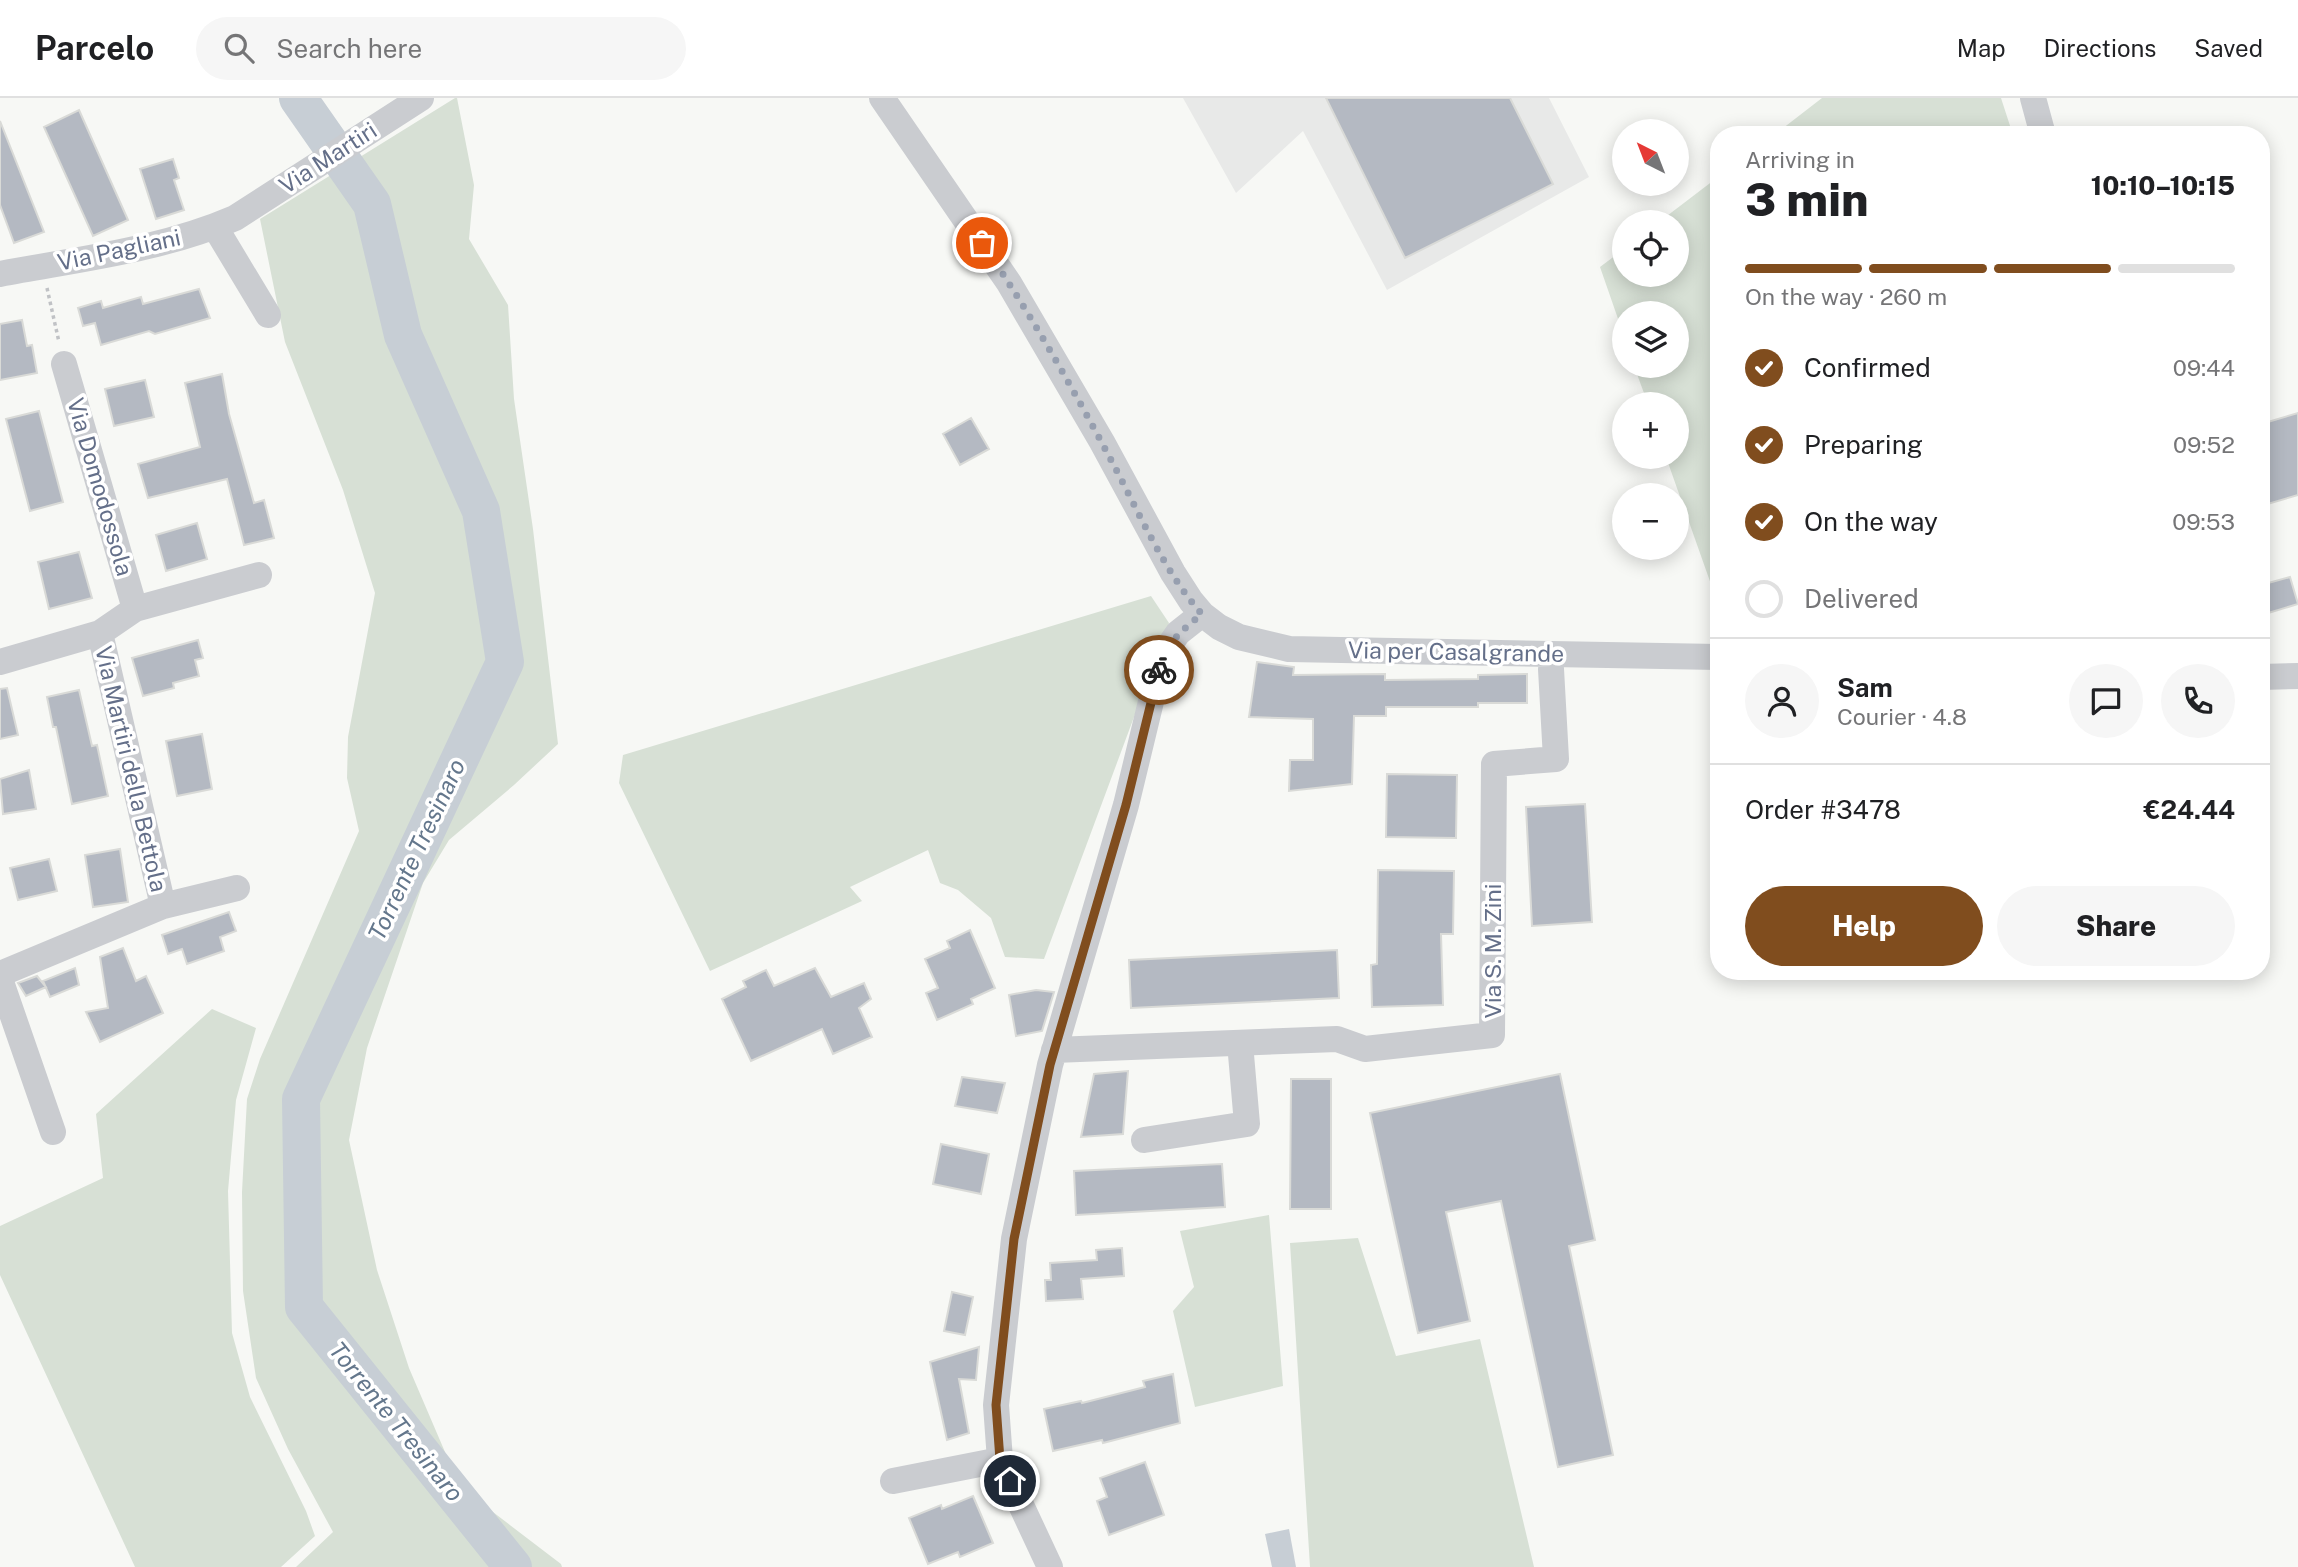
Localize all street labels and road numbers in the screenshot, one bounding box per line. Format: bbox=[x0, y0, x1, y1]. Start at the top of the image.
street label: Via Martiri bbox=[274, 116, 381, 199]
street label: Via Pagliani bbox=[55, 223, 183, 276]
street label: Via Domodossola bbox=[62, 395, 139, 579]
street label: Via per Casalgrande bbox=[1348, 636, 1564, 667]
street label: Via Martiri della Bettola bbox=[90, 643, 173, 894]
street label: Via S. M. Zini bbox=[1479, 883, 1506, 1019]

